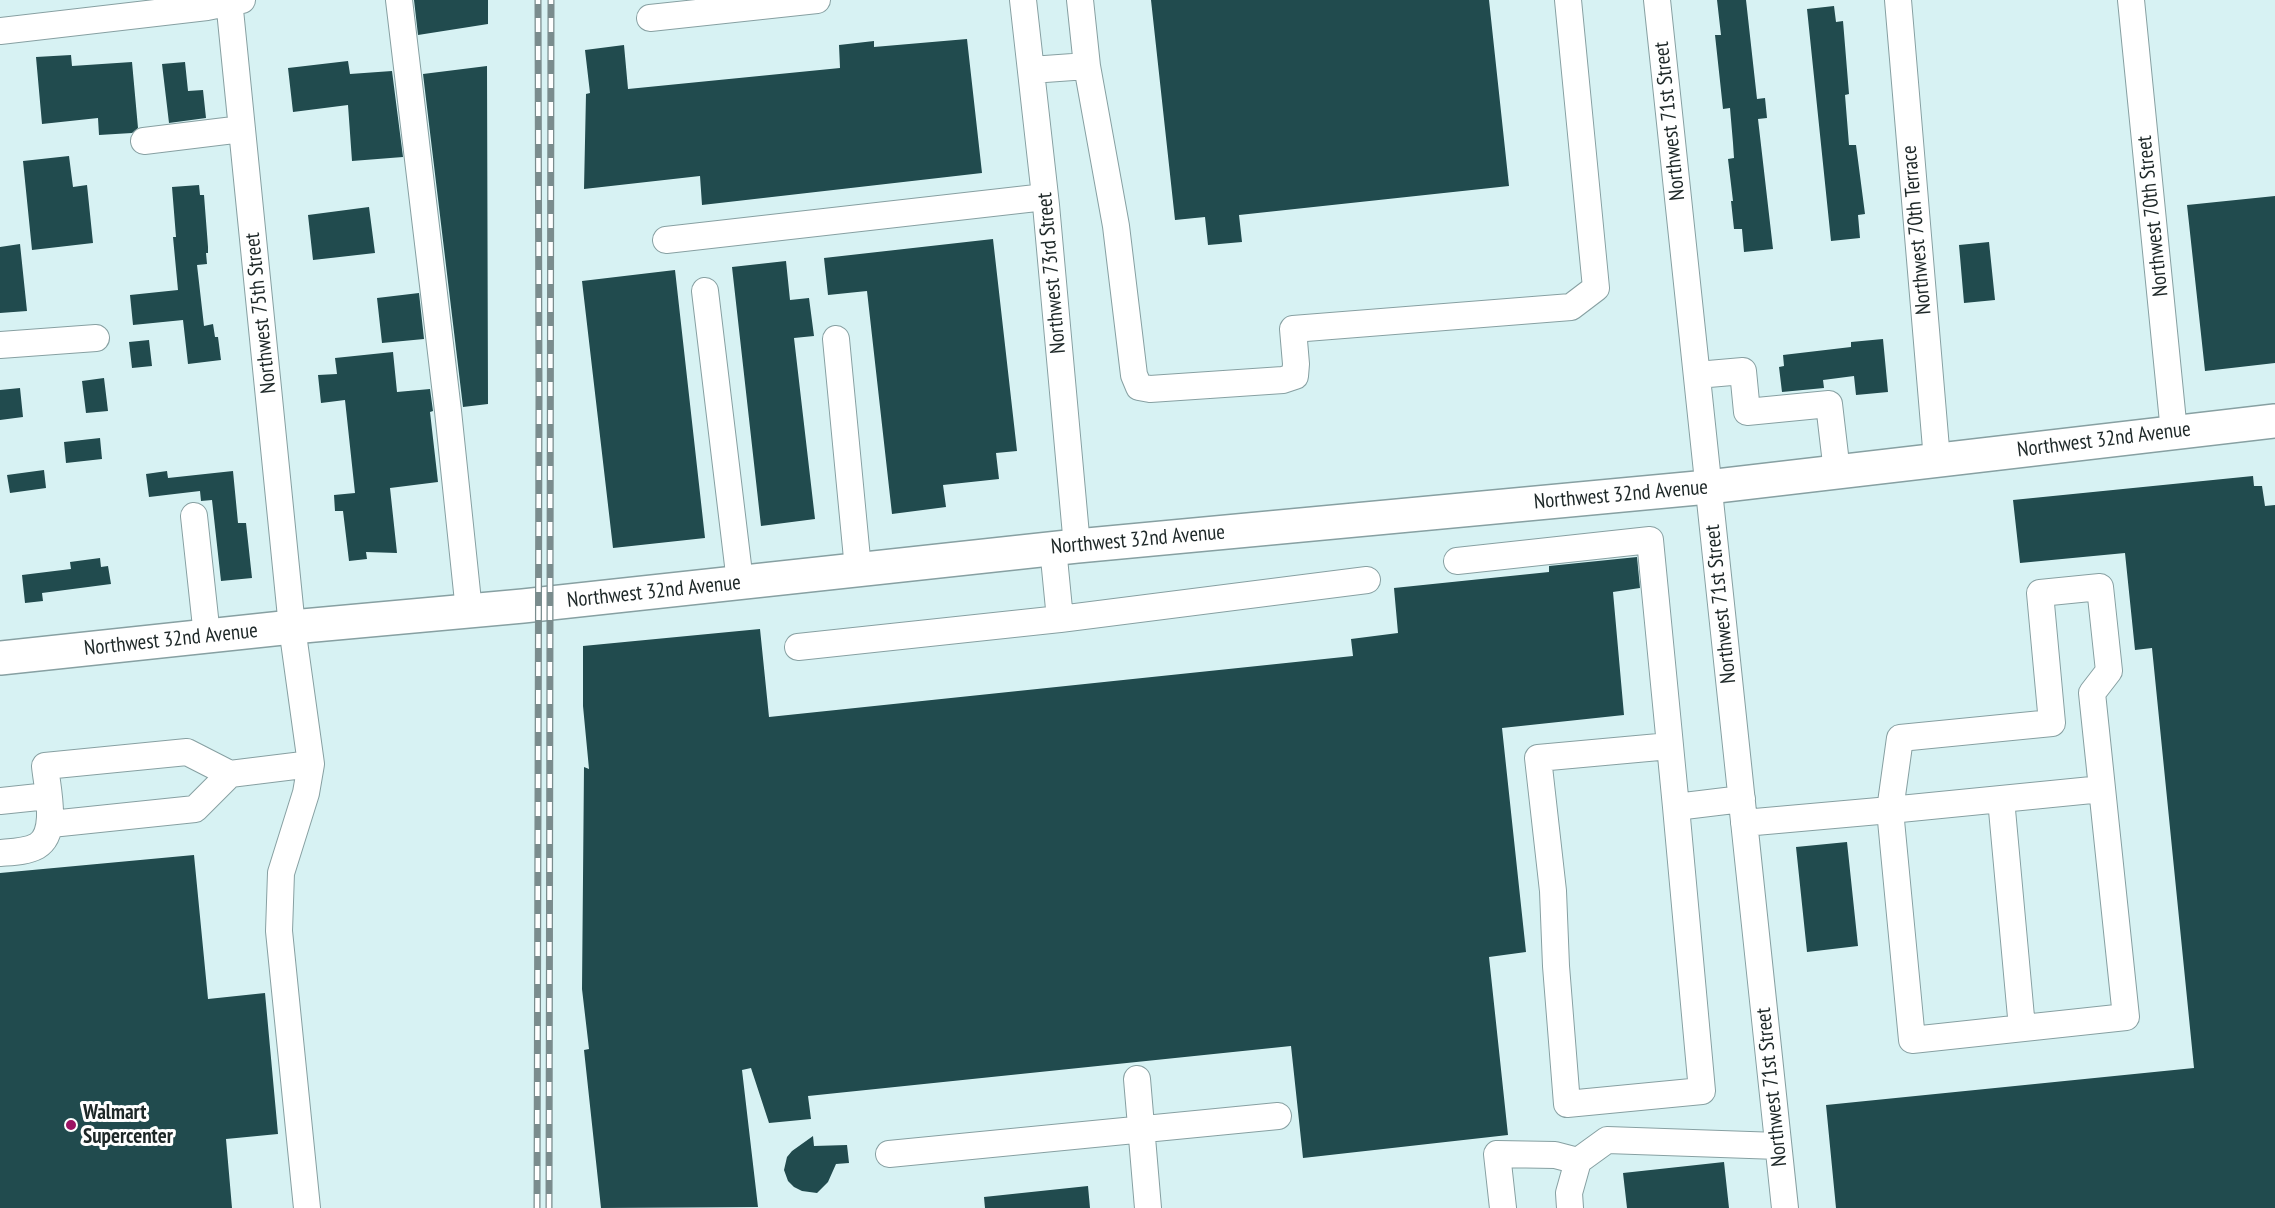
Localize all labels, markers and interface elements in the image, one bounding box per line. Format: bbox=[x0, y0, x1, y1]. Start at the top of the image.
street label: Northwest 71st Street bbox=[1649, 40, 1691, 202]
street label: Northwest 70th Street bbox=[2132, 134, 2174, 298]
street label: Northwest 70th Terrace bbox=[1897, 144, 1937, 316]
street label: Northwest 73rd Street bbox=[1032, 191, 1072, 355]
street label: Northwest 75th Street bbox=[240, 231, 282, 395]
street label: Northwest 32nd Avenue bbox=[2016, 417, 2192, 463]
street label: Northwest 32nd Avenue bbox=[1533, 475, 1709, 515]
street label: Northwest 32nd Avenue bbox=[1050, 520, 1226, 560]
street label: Northwest 71st Street bbox=[1700, 523, 1742, 685]
street label: Northwest 32nd Avenue bbox=[566, 570, 742, 614]
street label: Northwest 32nd Avenue bbox=[83, 618, 259, 662]
street label: Northwest 71st Street bbox=[1751, 1006, 1793, 1168]
place label: Walmart Supercenter bbox=[83, 1100, 173, 1150]
marker: Walmart Supercenter bbox=[64, 1118, 78, 1132]

